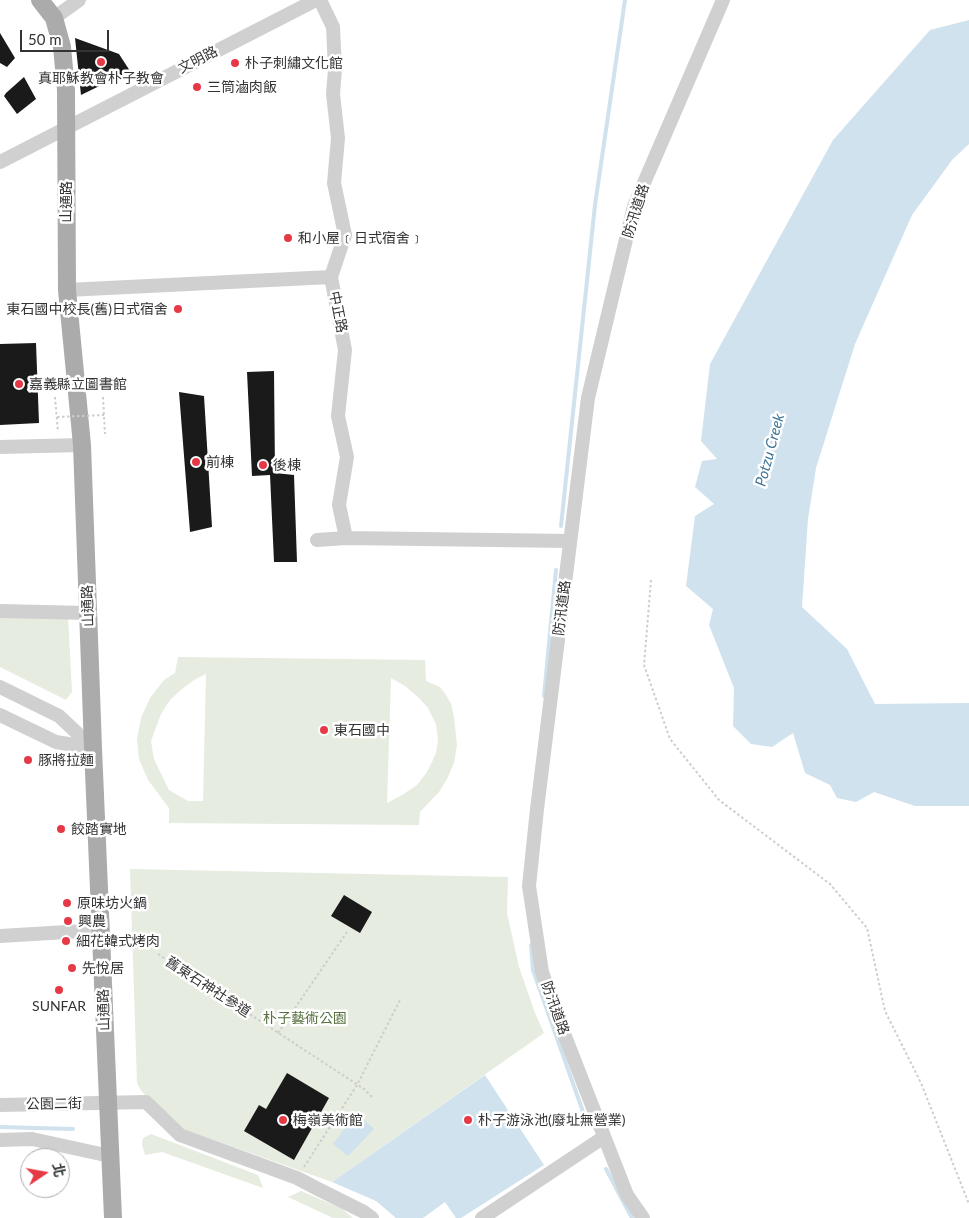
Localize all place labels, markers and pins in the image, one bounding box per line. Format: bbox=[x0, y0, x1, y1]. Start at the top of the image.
place label: 朴子刺繡文化館 bbox=[245, 55, 343, 71]
marker: 真耶穌教會朴子教會 bbox=[95, 56, 107, 68]
marker: 朴子刺繡文化館 bbox=[229, 57, 241, 69]
place label: 真耶穌教會朴子教會 bbox=[38, 70, 164, 86]
place label: 三筒滷肉飯 bbox=[207, 79, 277, 95]
marker: 三筒滷肉飯 bbox=[191, 81, 203, 93]
place label: 和小屋﹝日式宿舍﹞ bbox=[298, 230, 424, 246]
marker: 和小屋﹝日式宿舍﹞ bbox=[282, 232, 294, 244]
place label: 東石國中校長(舊)日式宿舍 bbox=[7, 301, 168, 317]
marker: 東石國中校長(舊)日式宿舍 bbox=[172, 303, 184, 315]
place label: 嘉義縣立圖書館 bbox=[29, 376, 127, 392]
marker: 嘉義縣立圖書館 bbox=[13, 378, 25, 390]
place label: 前棟 bbox=[206, 454, 234, 470]
marker: 前棟 bbox=[190, 456, 202, 468]
place label: 後棟 bbox=[273, 457, 301, 473]
marker: 後棟 bbox=[257, 459, 269, 471]
place label: 東石國中 bbox=[334, 722, 390, 738]
marker: 東石國中 bbox=[318, 724, 330, 736]
place label: 豚將拉麵 bbox=[38, 752, 94, 768]
marker: 豚將拉麵 bbox=[22, 754, 34, 766]
place label: 餃踏實地 bbox=[71, 821, 127, 837]
marker: 餃踏實地 bbox=[55, 823, 67, 835]
place label: 原味坊火鍋 bbox=[77, 895, 147, 911]
marker: 原味坊火鍋 bbox=[61, 897, 73, 909]
place label: 興農 bbox=[78, 913, 106, 929]
marker: 興農 bbox=[62, 915, 74, 927]
place label: 細花韓式烤肉 bbox=[76, 933, 160, 949]
marker: 細花韓式烤肉 bbox=[60, 935, 72, 947]
place label: 先悅居 bbox=[82, 960, 124, 976]
marker: 先悅居 bbox=[66, 962, 78, 974]
marker: SUNFAR bbox=[53, 984, 65, 996]
place label: SUNFAR bbox=[32, 998, 86, 1014]
place label: 梅嶺美術館 bbox=[293, 1112, 363, 1128]
place label: 朴子游泳池(廢址無營業) bbox=[478, 1112, 625, 1128]
marker: 梅嶺美術館 bbox=[277, 1114, 289, 1126]
marker: 朴子游泳池(廢址無營業) bbox=[462, 1114, 474, 1126]

